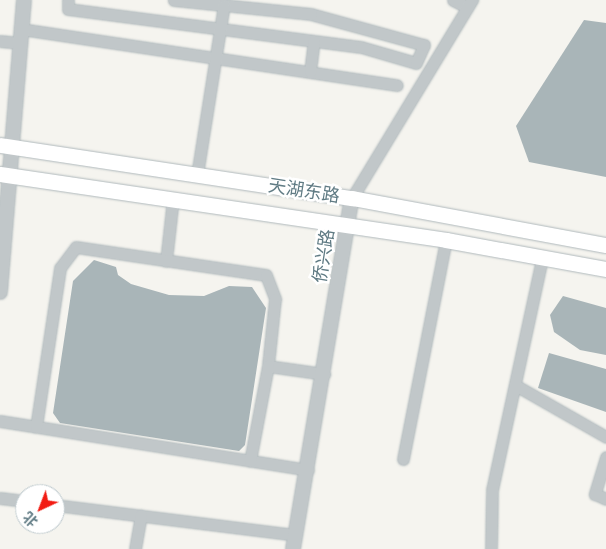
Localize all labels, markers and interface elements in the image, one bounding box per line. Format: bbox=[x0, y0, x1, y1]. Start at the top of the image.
street label: 天湖东路 bbox=[267, 175, 341, 207]
street label: 侨兴路 bbox=[309, 228, 339, 284]
north arrow bbox=[15, 484, 65, 534]
text: 北 bbox=[19, 508, 42, 531]

